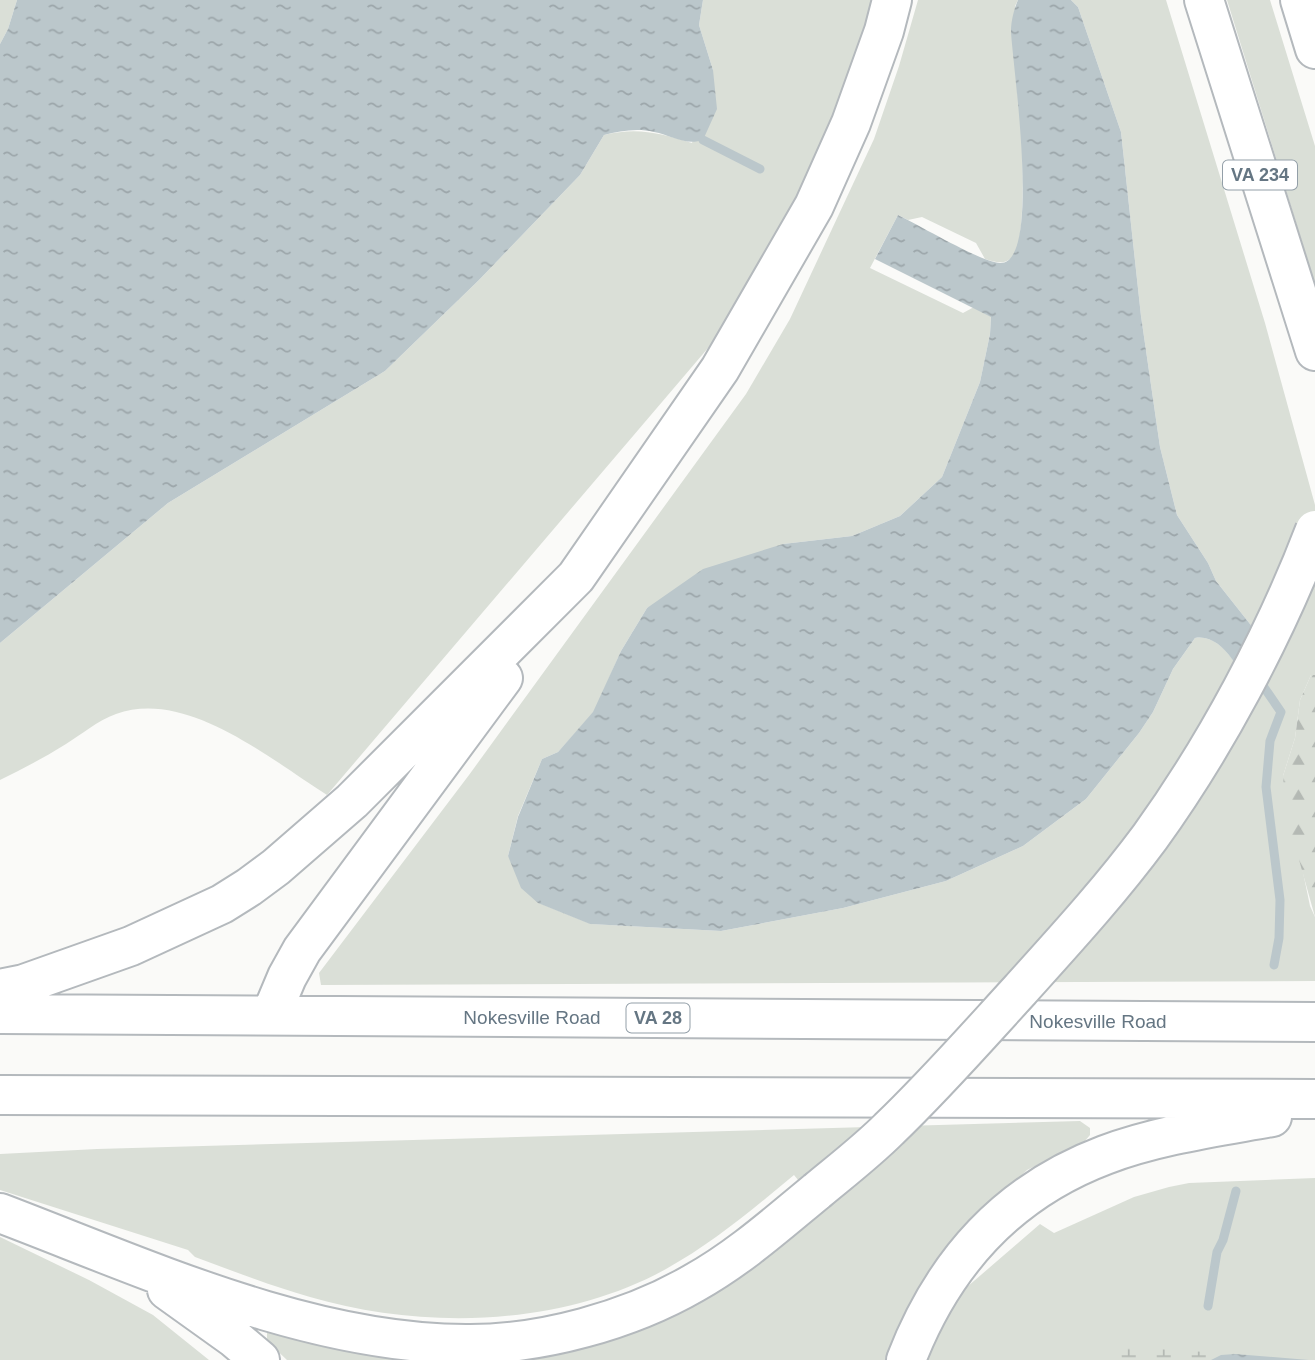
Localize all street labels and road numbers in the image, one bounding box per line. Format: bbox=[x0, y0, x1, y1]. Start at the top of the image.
road number: VA 234 bbox=[1223, 160, 1297, 190]
road number: VA 28 bbox=[626, 1003, 690, 1032]
street label: Nokesville Road bbox=[463, 1007, 601, 1028]
street label: Nokesville Road bbox=[1029, 1011, 1167, 1032]

